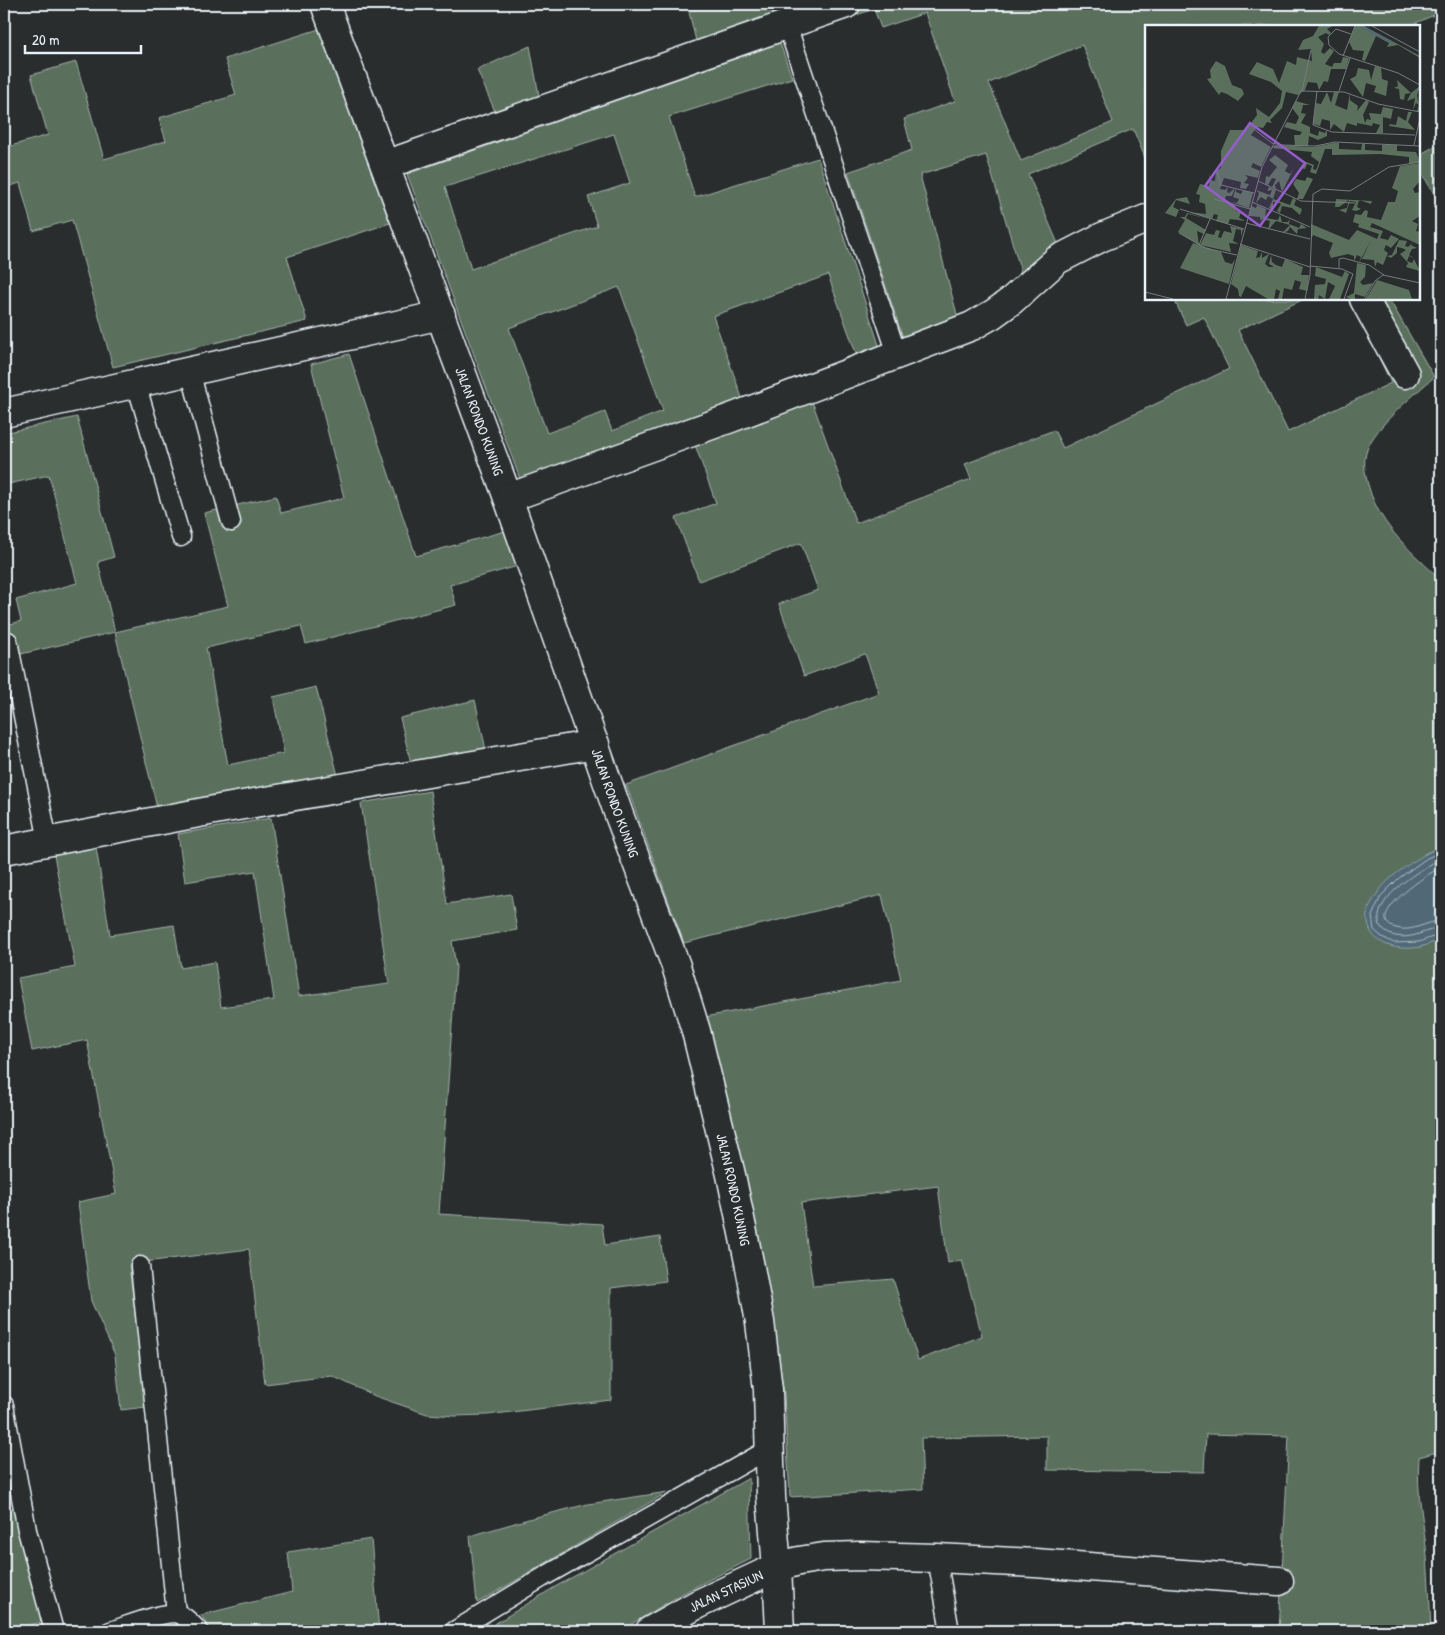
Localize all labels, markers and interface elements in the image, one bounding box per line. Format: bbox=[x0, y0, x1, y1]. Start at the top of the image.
scale bar bbox=[25, 22, 141, 54]
inset map bbox=[1145, 25, 1420, 300]
text: 20 m bbox=[32, 29, 59, 50]
street label: JALAN RONDO KUNING bbox=[451, 364, 509, 478]
street label: JALAN RONDO KUNING bbox=[587, 746, 644, 860]
street label: JALAN RONDO KUNING bbox=[712, 1132, 755, 1247]
street label: JALAN STASIUN bbox=[685, 1565, 766, 1616]

